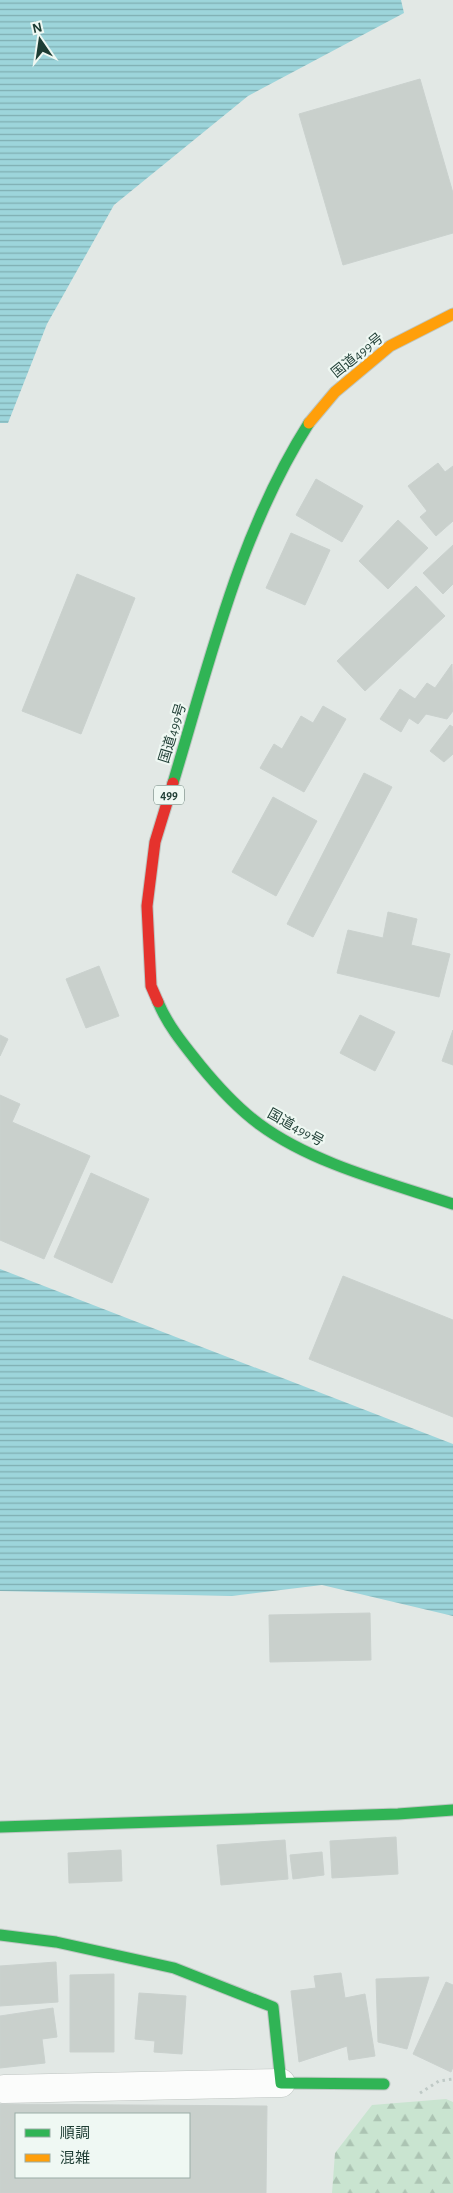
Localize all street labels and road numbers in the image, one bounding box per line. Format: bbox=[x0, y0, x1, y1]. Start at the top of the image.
street label: 国道499号 bbox=[329, 330, 386, 381]
street label: 国道499号 bbox=[156, 701, 189, 765]
road number: 499 bbox=[154, 786, 184, 804]
street label: 国道499号 bbox=[265, 1106, 326, 1149]

